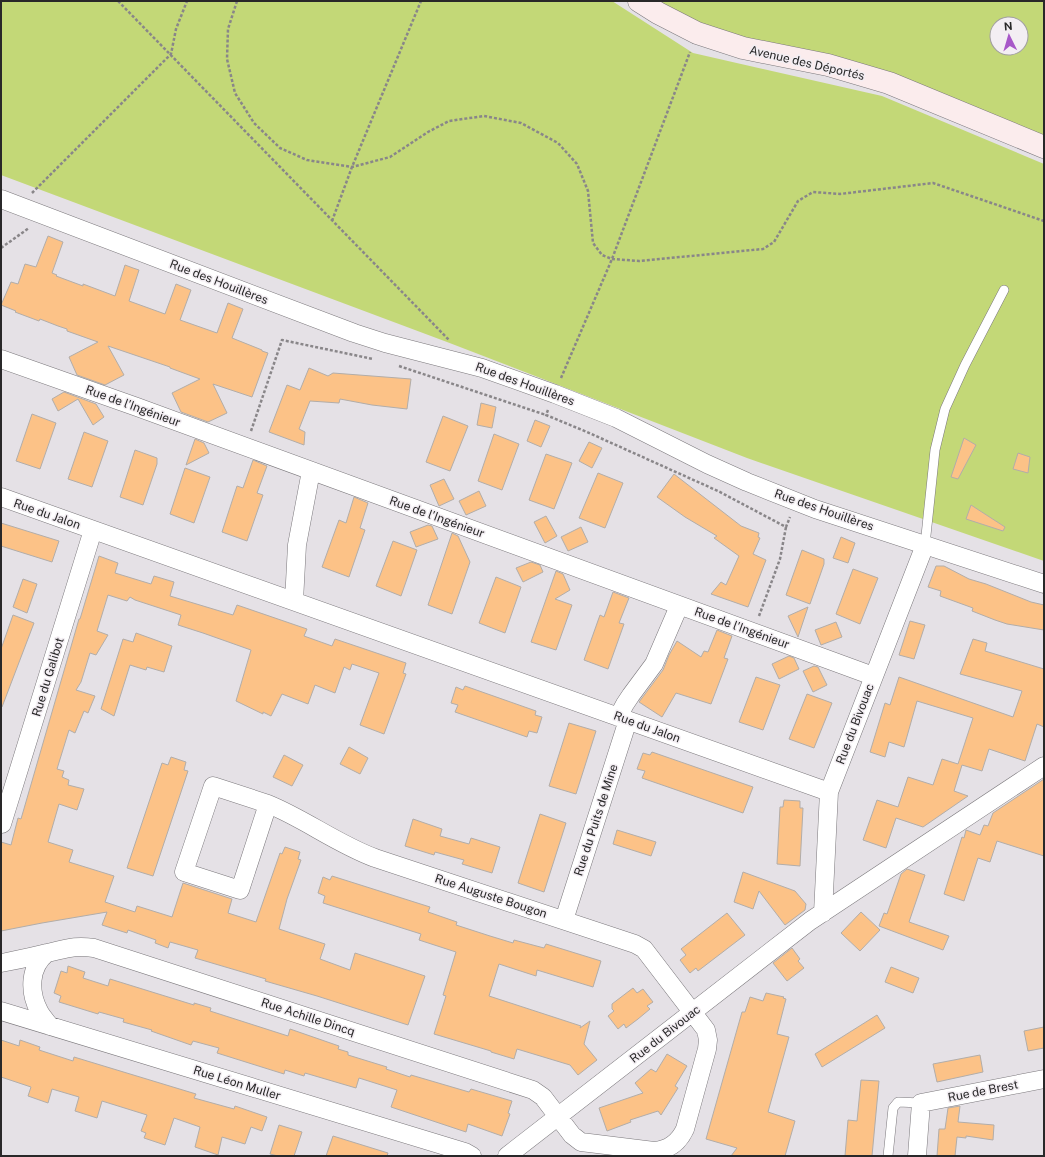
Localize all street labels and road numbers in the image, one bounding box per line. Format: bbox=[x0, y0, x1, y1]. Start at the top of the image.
street label: Avenue des Déportés bbox=[748, 43, 866, 83]
street label: Rue des Houillères bbox=[168, 257, 270, 307]
street label: Rue des Houillères bbox=[474, 360, 576, 408]
street label: Rue de l'Ingénieur bbox=[84, 382, 183, 430]
street label: Rue des Houillères bbox=[772, 486, 876, 534]
street label: Rue de l'Ingénieur bbox=[388, 493, 487, 541]
street label: Rue du Jalon bbox=[12, 496, 82, 532]
street label: Rue de l'Ingénieur bbox=[693, 604, 792, 652]
street label: Rue du Galibot bbox=[29, 635, 67, 718]
street label: Rue du Bivouac bbox=[833, 682, 877, 766]
street label: Rue du Jalon bbox=[612, 708, 682, 746]
street label: Rue du Puits de Mine bbox=[571, 762, 621, 878]
street label: Rue Auguste Bougon bbox=[433, 871, 549, 921]
street label: Rue Achille Dincq bbox=[259, 995, 357, 1039]
street label: Rue du Bivouac bbox=[627, 1002, 703, 1066]
street label: Rue Léon Muller bbox=[192, 1063, 283, 1103]
street label: Rue de Brest bbox=[947, 1077, 1020, 1105]

